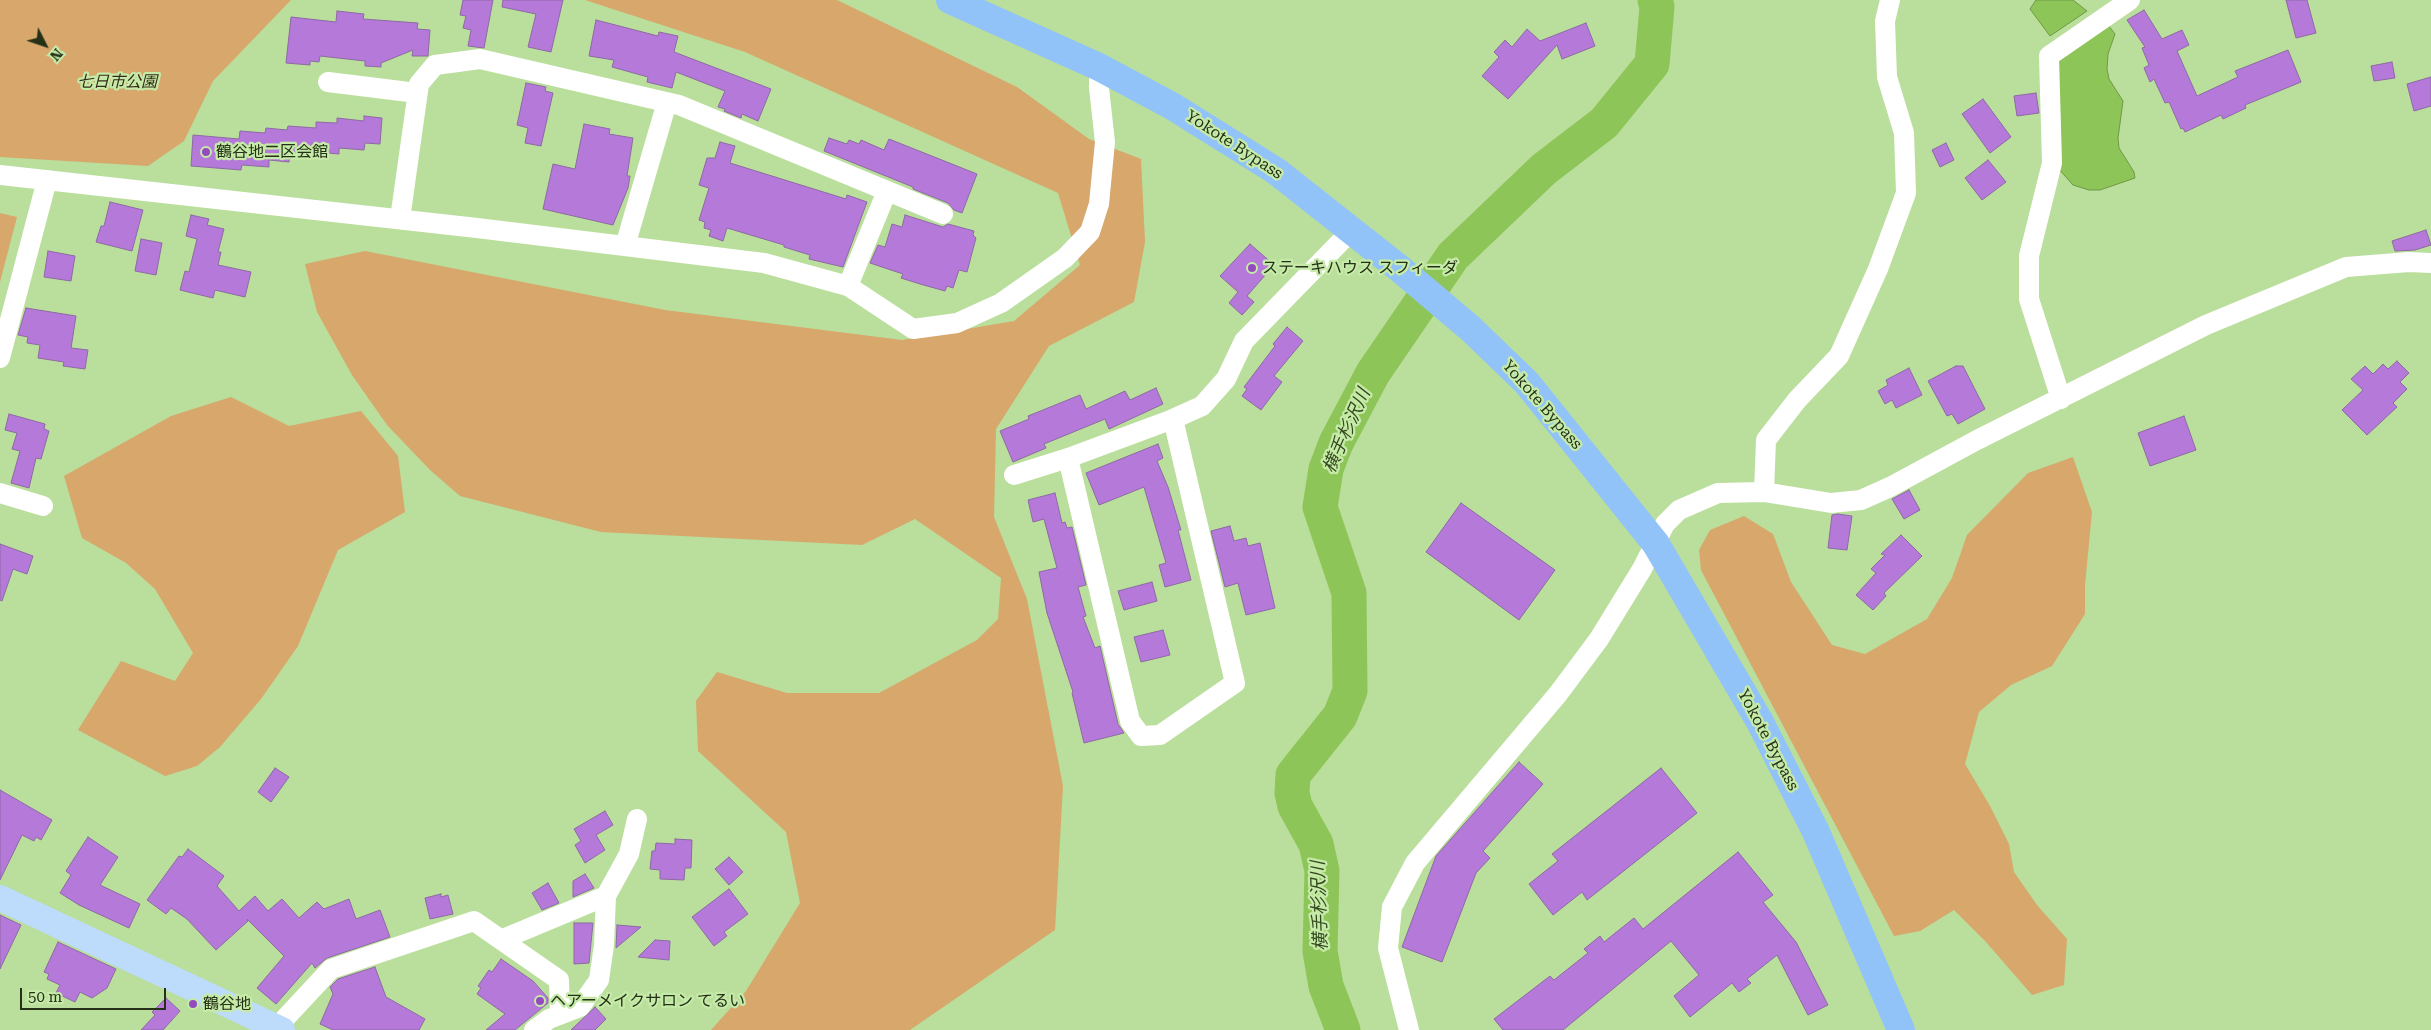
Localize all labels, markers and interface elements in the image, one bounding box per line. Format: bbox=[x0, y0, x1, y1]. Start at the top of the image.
north arrow bbox=[20, 20, 70, 70]
text: N bbox=[47, 46, 66, 64]
park label: 七日市公園 bbox=[77, 72, 157, 92]
street label: Yokote Bypass bbox=[1182, 106, 1286, 184]
place label: 鶴谷地二区会館 bbox=[216, 142, 328, 162]
marker: 鶴谷地二区会館 bbox=[200, 146, 212, 158]
place label: ステーキハウス スフィーダ bbox=[1262, 258, 1458, 278]
marker: ステーキハウス スフィーダ bbox=[1246, 262, 1258, 274]
street label: Yokote Bypass bbox=[1498, 356, 1586, 454]
water label: 横手杉沢川 bbox=[1319, 385, 1375, 477]
street label: Yokote Bypass bbox=[1733, 686, 1803, 794]
water label: 横手杉沢川 bbox=[1308, 861, 1332, 951]
scale bar bbox=[22, 978, 169, 1010]
text: 50 m bbox=[28, 988, 62, 1006]
place label: ヘアーメイクサロン てるい bbox=[550, 991, 745, 1011]
place label: 鶴谷地 bbox=[203, 994, 251, 1014]
marker: ヘアーメイクサロン てるい bbox=[534, 995, 546, 1007]
marker: 鶴谷地 bbox=[187, 998, 199, 1010]

